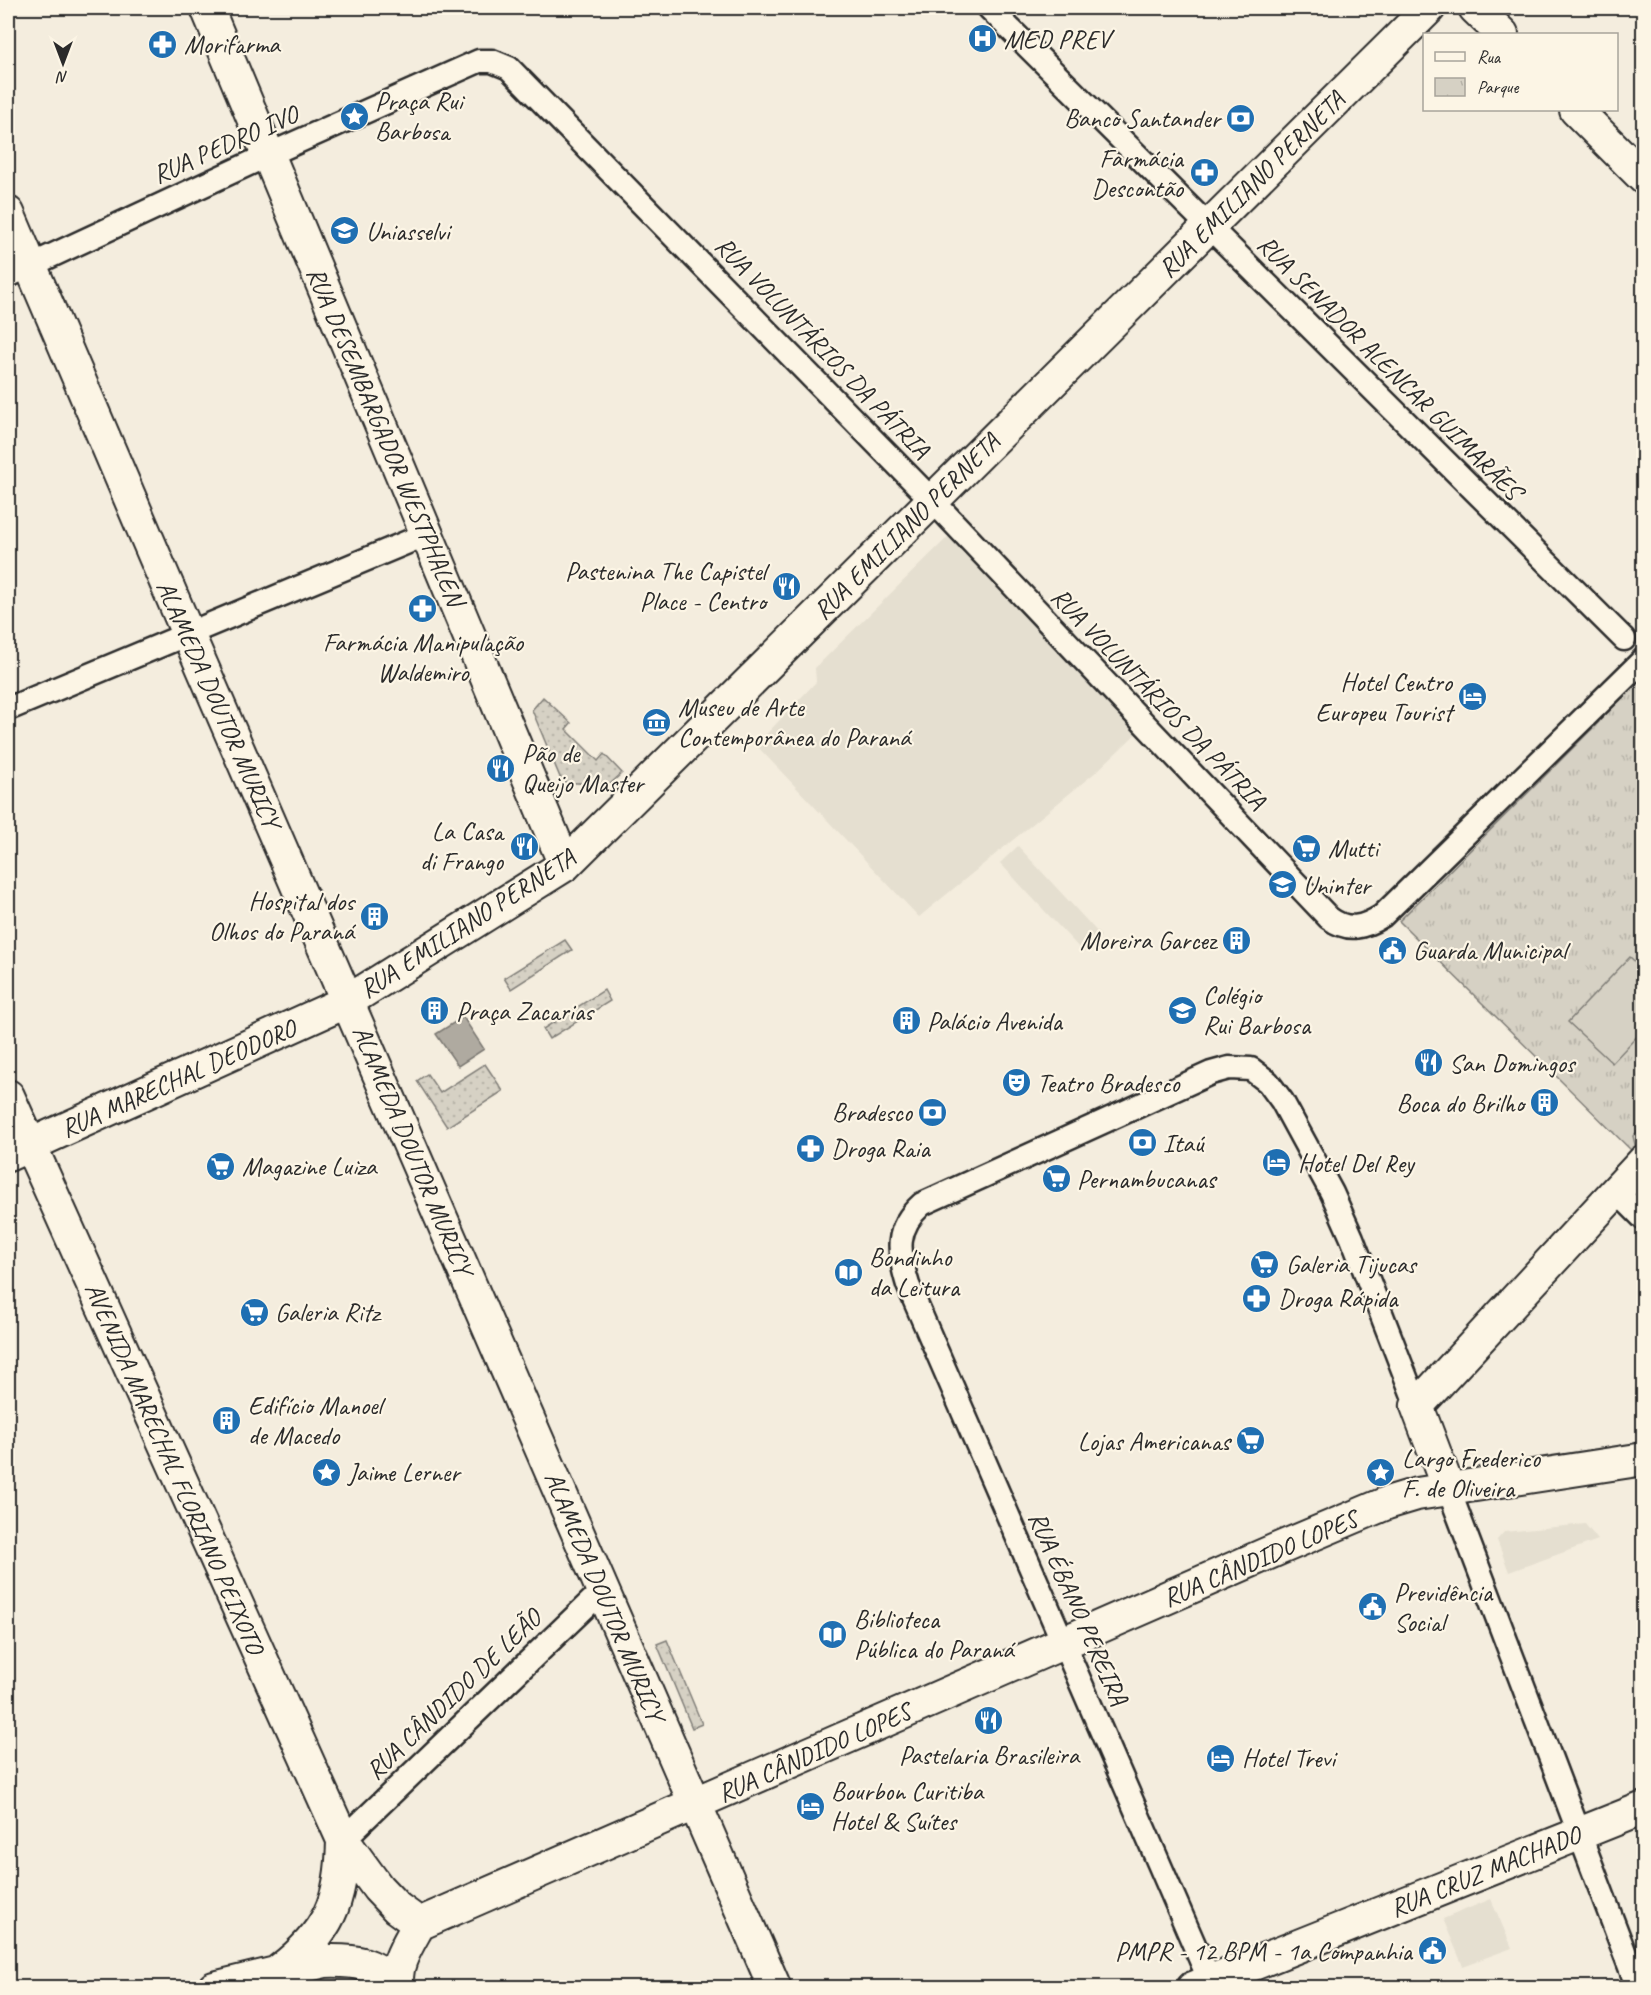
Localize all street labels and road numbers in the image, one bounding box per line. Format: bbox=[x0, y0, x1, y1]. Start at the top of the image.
street label: RUA EMILIANO PERNETA bbox=[1151, 83, 1353, 285]
street label: RUA PEDRO IVO bbox=[147, 96, 306, 191]
street label: RUA SENADOR ALENCAR GUIMARÃES bbox=[1250, 228, 1533, 510]
street label: RUA VOLUNTÁRIOS DA PÁTRIA bbox=[708, 229, 938, 466]
street label: RUA DESEMBARGADOR WESTPHALEN bbox=[299, 262, 474, 615]
street label: RUA EMILIANO PERNETA bbox=[806, 425, 1008, 627]
street label: ALAMEDA DOUTOR MURICY bbox=[149, 575, 290, 838]
street label: RUA VOLUNTÁRIOS DA PÁTRIA bbox=[1044, 580, 1274, 817]
street label: RUA EMILIANO PERNETA bbox=[353, 840, 583, 1006]
street label: RUA MARECHAL DEODORO bbox=[56, 1011, 304, 1145]
street label: ALAMEDA DOUTOR MURICY bbox=[345, 1021, 482, 1284]
street label: AVENIDA MARECHAL FLORIANO PEIXOTO bbox=[78, 1277, 273, 1662]
street label: ALAMEDA DOUTOR MURICY bbox=[537, 1467, 674, 1730]
street label: RUA CÂNDIDO LOPES bbox=[1158, 1501, 1367, 1614]
street label: RUA ÉBANO PEREIRA bbox=[1021, 1506, 1136, 1711]
street label: RUA CÂNDIDO DE LEÃO bbox=[359, 1600, 550, 1787]
street label: RUA CÂNDIDO LOPES bbox=[712, 1693, 920, 1810]
street label: RUA CRUZ MACHADO bbox=[1385, 1817, 1588, 1925]

